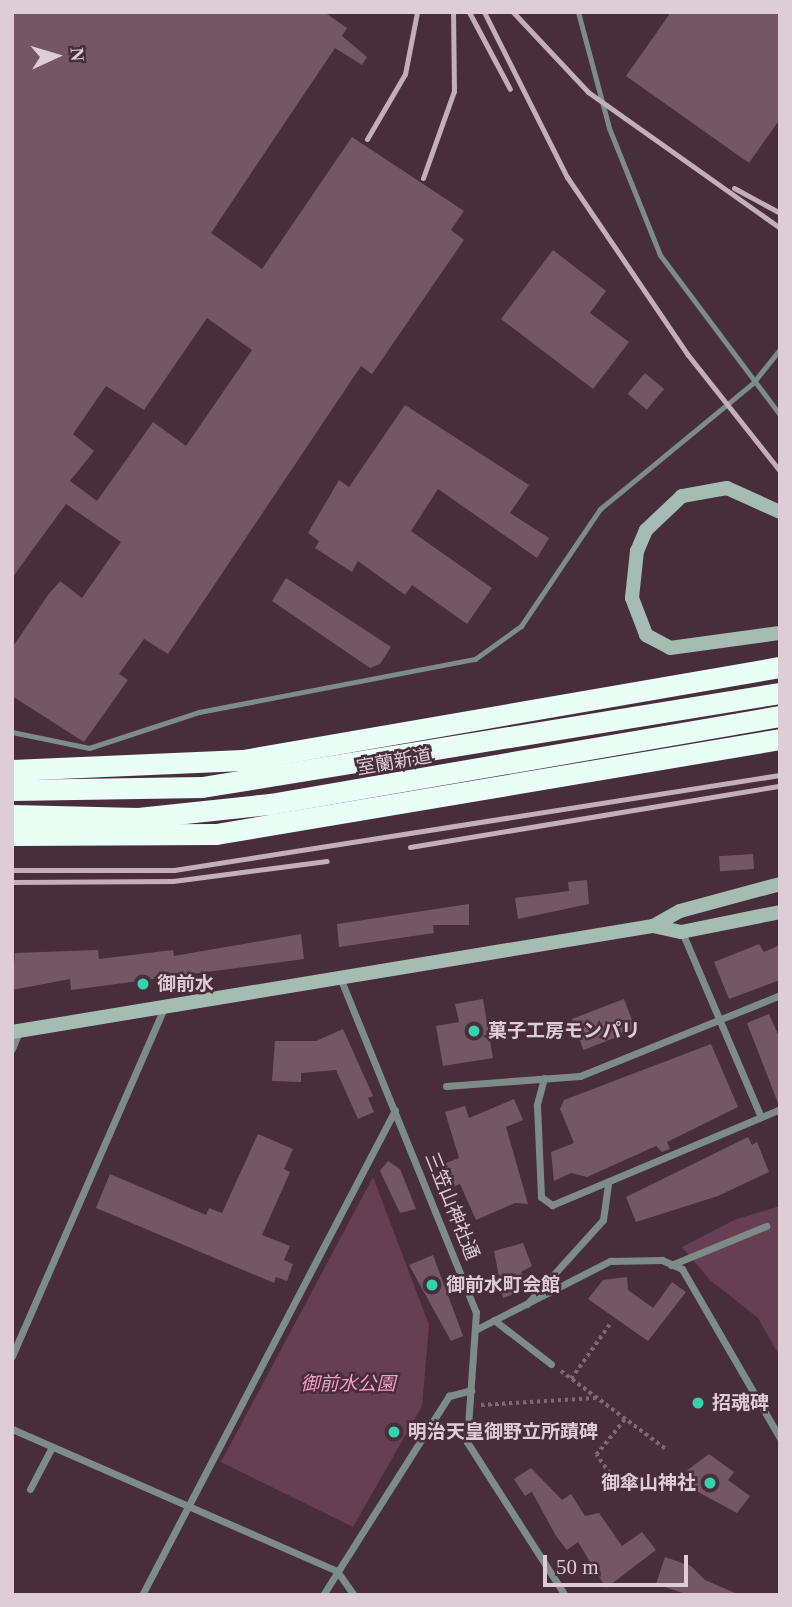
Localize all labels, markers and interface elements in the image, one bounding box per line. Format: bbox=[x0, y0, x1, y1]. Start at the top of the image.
north arrow bbox=[21, 21, 91, 91]
text: N bbox=[66, 47, 88, 62]
street label: 室蘭新道 bbox=[355, 744, 433, 780]
place label: 御前水 bbox=[157, 973, 214, 995]
marker: 御前水 bbox=[135, 976, 151, 992]
place label: 菓子工房モンパリ bbox=[488, 1020, 640, 1042]
marker: 菓子工房モンパリ bbox=[466, 1023, 482, 1039]
street label: 三笠山神社通 bbox=[420, 1149, 484, 1263]
place label: 御前水町会館 bbox=[446, 1274, 560, 1296]
marker: 御前水町会館 bbox=[424, 1277, 440, 1293]
park label: 御前水公園 bbox=[301, 1373, 395, 1395]
place label: 招魂碑 bbox=[712, 1392, 769, 1414]
marker: 招魂碑 bbox=[690, 1395, 706, 1411]
place label: 明治天皇御野立所蹟碑 bbox=[408, 1421, 598, 1443]
marker: 明治天皇御野立所蹟碑 bbox=[386, 1424, 402, 1440]
place label: 御傘山神社 bbox=[601, 1472, 696, 1494]
marker: 御傘山神社 bbox=[702, 1475, 718, 1491]
scale bar bbox=[547, 1540, 692, 1584]
text: 50 m bbox=[556, 1555, 599, 1579]

